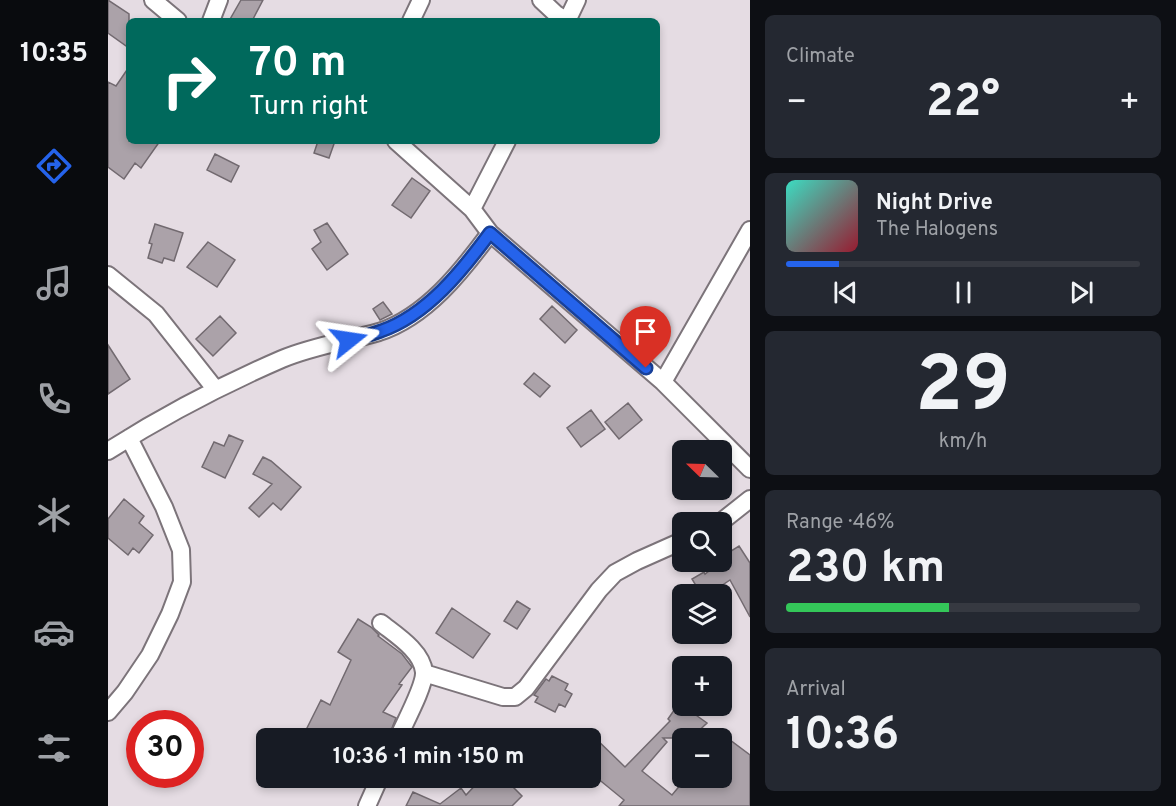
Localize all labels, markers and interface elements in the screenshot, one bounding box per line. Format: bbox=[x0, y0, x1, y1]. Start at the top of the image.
text: 10:35 bbox=[20, 37, 88, 71]
text: 70 m bbox=[249, 38, 347, 91]
icon: right bbox=[150, 42, 228, 120]
text: Climate bbox=[786, 44, 855, 70]
text: 22° bbox=[926, 75, 1000, 132]
text: − bbox=[786, 83, 807, 125]
text: + bbox=[1119, 83, 1140, 125]
text: Turn right bbox=[249, 90, 368, 124]
icon: directions bbox=[33, 145, 75, 187]
text: Night Drive bbox=[876, 190, 993, 217]
text: The Halogens bbox=[876, 217, 998, 243]
icon: music bbox=[33, 262, 75, 304]
icon: previous bbox=[829, 276, 862, 309]
icon: pause bbox=[947, 276, 980, 309]
icon: next bbox=[1065, 276, 1098, 309]
pin bbox=[620, 306, 671, 368]
position arrow bbox=[317, 308, 381, 372]
icon: arrive bbox=[629, 315, 662, 348]
text: 29 bbox=[915, 340, 1011, 439]
icon: phone bbox=[33, 378, 75, 420]
text: km/h bbox=[939, 429, 987, 455]
north arrow bbox=[672, 440, 732, 500]
map controls bbox=[672, 440, 732, 788]
icon: climate bbox=[33, 494, 75, 536]
text: Range · 46% bbox=[786, 510, 895, 536]
button: search bbox=[672, 512, 732, 572]
text: 230 km bbox=[786, 541, 945, 598]
button: layers bbox=[672, 584, 732, 644]
icon: car bbox=[33, 611, 75, 653]
button: + bbox=[672, 656, 732, 716]
text: Arrival bbox=[786, 677, 846, 703]
text: 10:36 bbox=[786, 708, 899, 765]
speed limit sign: 30 bbox=[126, 710, 204, 788]
icon: filters bbox=[33, 727, 75, 769]
button: − bbox=[672, 728, 732, 788]
text: 10:36 · 1 min · 150 m bbox=[333, 744, 524, 771]

